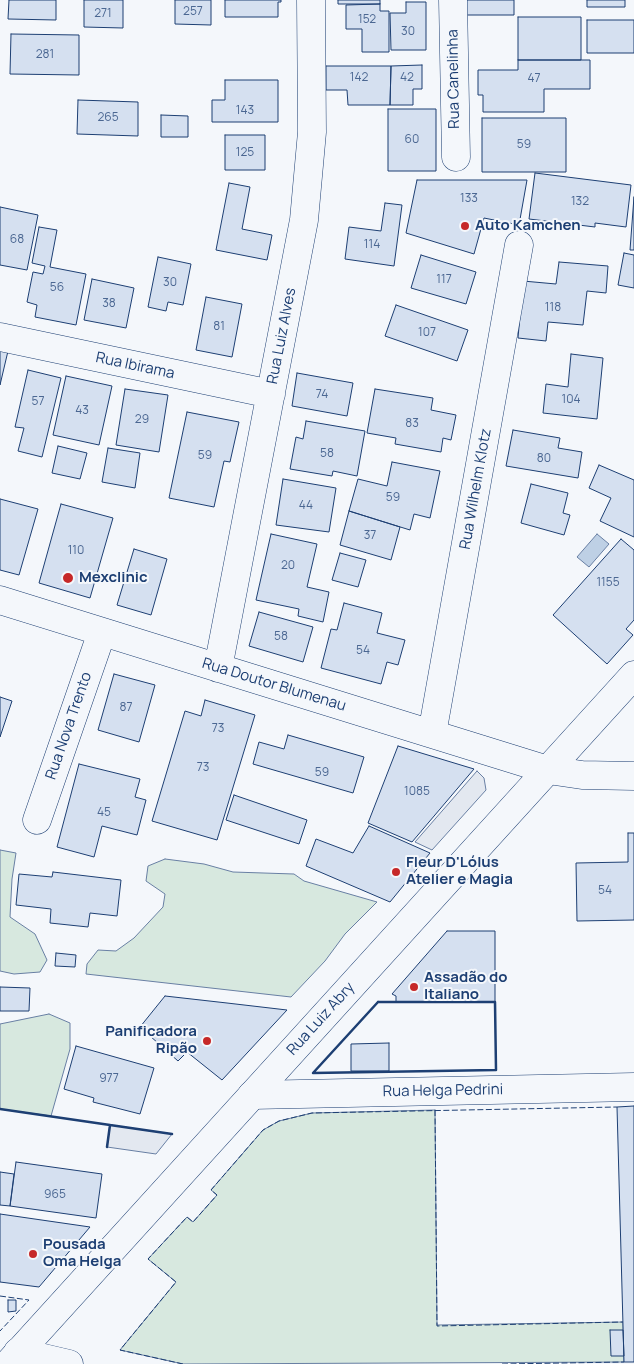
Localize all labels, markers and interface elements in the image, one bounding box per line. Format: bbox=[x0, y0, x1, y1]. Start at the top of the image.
house number: 257 bbox=[183, 5, 203, 19]
house number: 271 bbox=[94, 7, 112, 21]
house number: 152 bbox=[358, 13, 376, 27]
house number: 30 bbox=[401, 25, 415, 39]
street label: Rua Canelinha bbox=[444, 29, 464, 129]
house number: 281 bbox=[36, 48, 54, 62]
house number: 142 bbox=[350, 71, 368, 85]
house number: 42 bbox=[400, 71, 414, 85]
house number: 47 bbox=[527, 72, 541, 86]
house number: 143 bbox=[236, 104, 254, 118]
house number: 265 bbox=[97, 111, 119, 125]
house number: 60 bbox=[405, 133, 419, 147]
house number: 59 bbox=[517, 138, 531, 152]
house number: 125 bbox=[236, 146, 254, 160]
house number: 133 bbox=[460, 192, 478, 206]
house number: 132 bbox=[571, 195, 589, 209]
place label: Auto Kamchen bbox=[475, 217, 581, 235]
marker: Auto Kamchen bbox=[459, 220, 471, 232]
house number: 68 bbox=[10, 233, 24, 247]
house number: 114 bbox=[364, 238, 380, 252]
house number: 117 bbox=[436, 273, 452, 287]
house number: 30 bbox=[163, 276, 177, 290]
house number: 56 bbox=[50, 281, 64, 295]
street label: Rua Luiz Alves bbox=[264, 286, 300, 386]
house number: 38 bbox=[102, 297, 116, 311]
house number: 118 bbox=[545, 301, 561, 315]
house number: 81 bbox=[213, 320, 225, 334]
house number: 107 bbox=[418, 326, 436, 340]
street label: Rua Ibirama bbox=[94, 349, 176, 383]
house number: 74 bbox=[316, 388, 328, 402]
house number: 104 bbox=[561, 393, 581, 407]
house number: 57 bbox=[32, 395, 44, 409]
house number: 43 bbox=[75, 404, 89, 418]
house number: 29 bbox=[135, 413, 149, 427]
house number: 83 bbox=[405, 417, 419, 431]
street label: Rua Wilhelm Klotz bbox=[456, 427, 496, 551]
house number: 58 bbox=[320, 447, 334, 461]
house number: 59 bbox=[198, 449, 212, 463]
house number: 80 bbox=[537, 452, 551, 466]
house number: 59 bbox=[386, 491, 400, 505]
house number: 44 bbox=[299, 499, 313, 513]
house number: 37 bbox=[364, 529, 376, 543]
house number: 110 bbox=[68, 544, 84, 558]
house number: 20 bbox=[281, 559, 295, 573]
place label: Mexclinic bbox=[79, 569, 148, 587]
marker: Mexclinic bbox=[61, 571, 75, 585]
house number: 1155 bbox=[596, 576, 620, 590]
house number: 58 bbox=[274, 630, 288, 644]
house number: 54 bbox=[356, 644, 370, 658]
street label: Rua Doutor Blumenau bbox=[200, 655, 348, 715]
street label: Rua Nova Trento bbox=[42, 670, 96, 782]
house number: 87 bbox=[120, 701, 132, 715]
house number: 73 bbox=[212, 722, 224, 736]
house number: 73 bbox=[197, 761, 209, 775]
house number: 59 bbox=[315, 766, 329, 780]
house number: 1085 bbox=[404, 785, 430, 799]
house number: 45 bbox=[97, 806, 111, 820]
place label: Fleur D'Lólus Atelier e Magia bbox=[406, 854, 513, 889]
marker: Fleur D'Lólus Atelier e Magia bbox=[390, 866, 402, 878]
house number: 54 bbox=[598, 884, 612, 898]
place label: Assadão do Italiano bbox=[424, 969, 508, 1004]
street label: Rua Luiz Abry bbox=[283, 979, 359, 1059]
marker: Assadão do Italiano bbox=[408, 981, 420, 993]
place label: Panificadora Ripão bbox=[105, 1023, 197, 1058]
marker: Panificadora Ripão bbox=[201, 1035, 213, 1047]
house number: 977 bbox=[99, 1072, 119, 1086]
street label: Rua Helga Pedrini bbox=[383, 1081, 503, 1101]
house number: 965 bbox=[44, 1188, 66, 1202]
place label: Pousada Oma Helga bbox=[43, 1236, 121, 1271]
marker: Pousada Oma Helga bbox=[27, 1248, 39, 1260]

